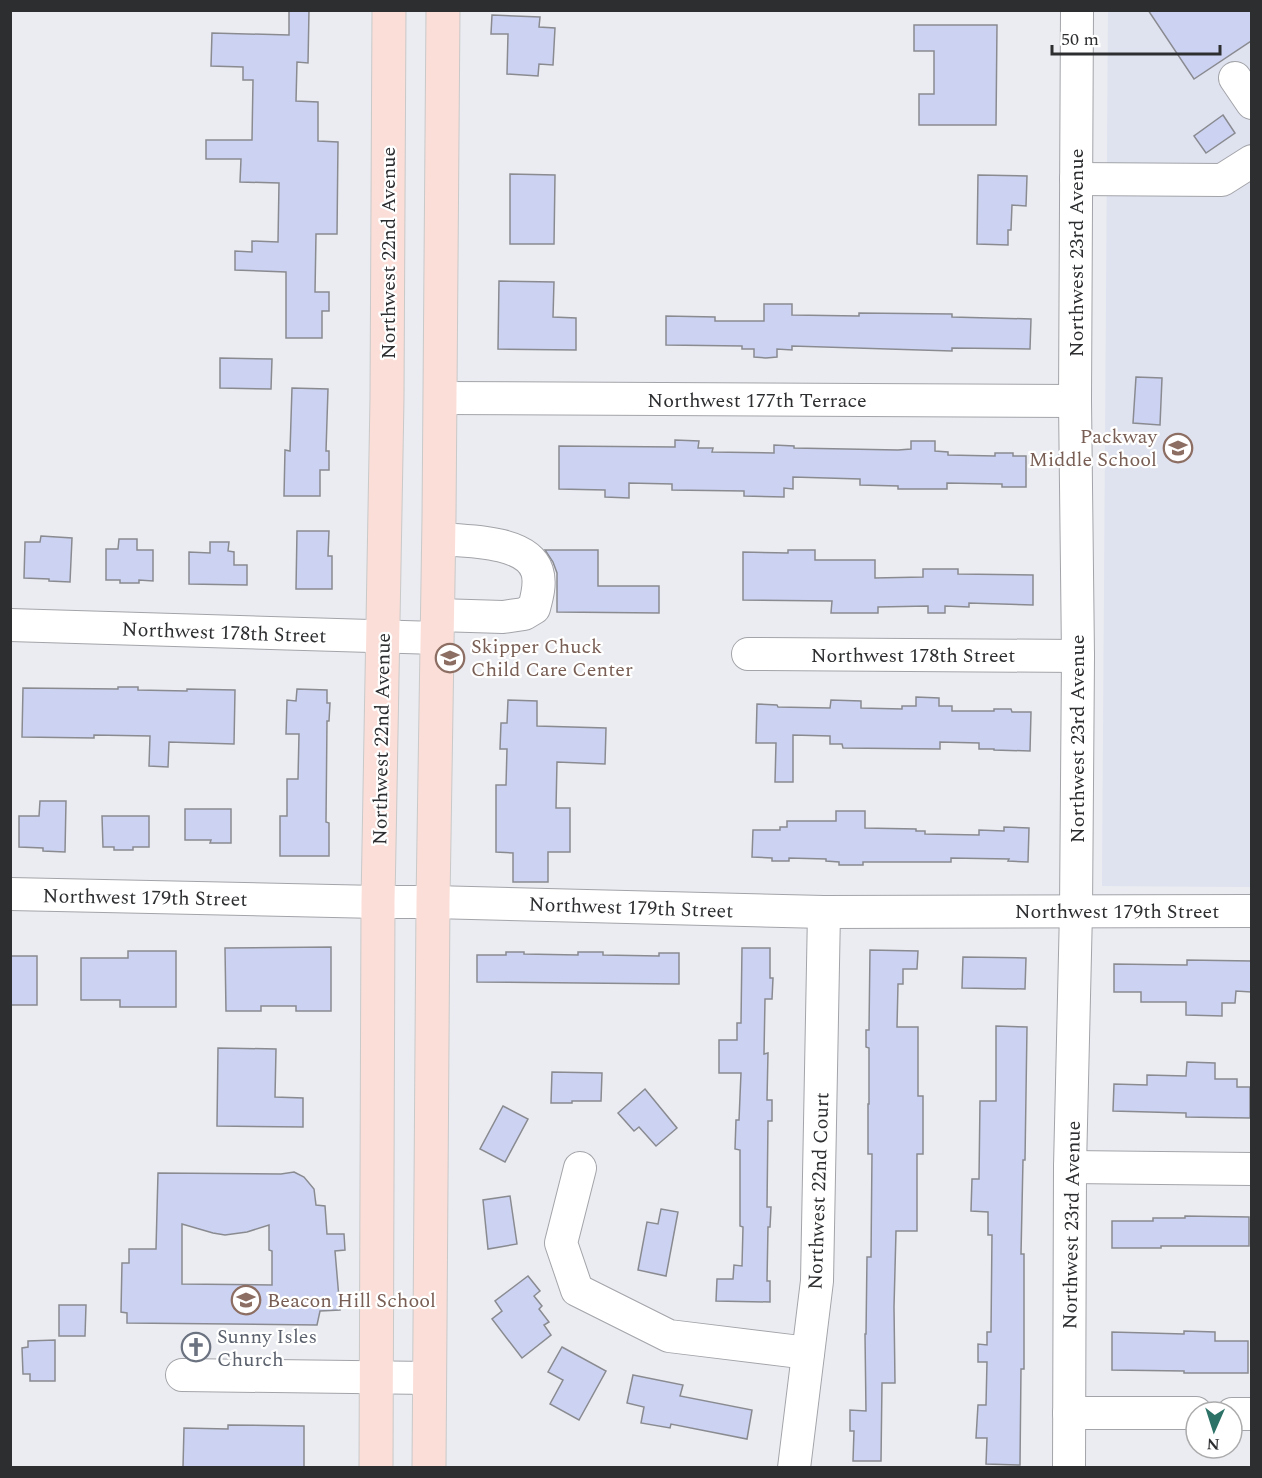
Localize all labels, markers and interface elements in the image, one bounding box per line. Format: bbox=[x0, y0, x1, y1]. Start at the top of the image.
scale bar bbox=[1052, 18, 1220, 56]
text: 50 m bbox=[1061, 26, 1099, 53]
street label: Northwest 22nd Avenue bbox=[374, 147, 404, 359]
street label: Northwest 23rd Avenue bbox=[1062, 149, 1092, 357]
street label: Northwest 177th Terrace bbox=[647, 386, 867, 416]
place label: Packway Middle School bbox=[1029, 422, 1158, 475]
school or university icon: Packway Middle School bbox=[1162, 432, 1194, 464]
street label: Northwest 178th Street bbox=[121, 614, 327, 652]
place label: Skipper Chuck Child Care Center bbox=[471, 632, 633, 685]
street label: Northwest 22nd Avenue bbox=[365, 633, 399, 845]
street label: Northwest 23rd Avenue bbox=[1063, 635, 1093, 843]
street label: Northwest 178th Street bbox=[811, 641, 1015, 671]
school or university icon: Skipper Chuck Child Care Center bbox=[434, 642, 466, 674]
street label: Northwest 179th Street bbox=[42, 881, 248, 915]
street label: Northwest 179th Street bbox=[528, 889, 734, 927]
street label: Northwest 179th Street bbox=[1015, 897, 1219, 927]
street label: Northwest 22nd Court bbox=[801, 1092, 837, 1290]
street label: Northwest 23rd Avenue bbox=[1055, 1120, 1089, 1330]
school or university icon: Beacon Hill School bbox=[230, 1284, 262, 1316]
place label: Beacon Hill School bbox=[267, 1286, 436, 1316]
place label: Sunny Isles Church bbox=[217, 1322, 317, 1375]
church icon: Sunny Isles Church bbox=[180, 1331, 212, 1363]
north arrow bbox=[1184, 1400, 1244, 1460]
text: N bbox=[1206, 1432, 1220, 1456]

